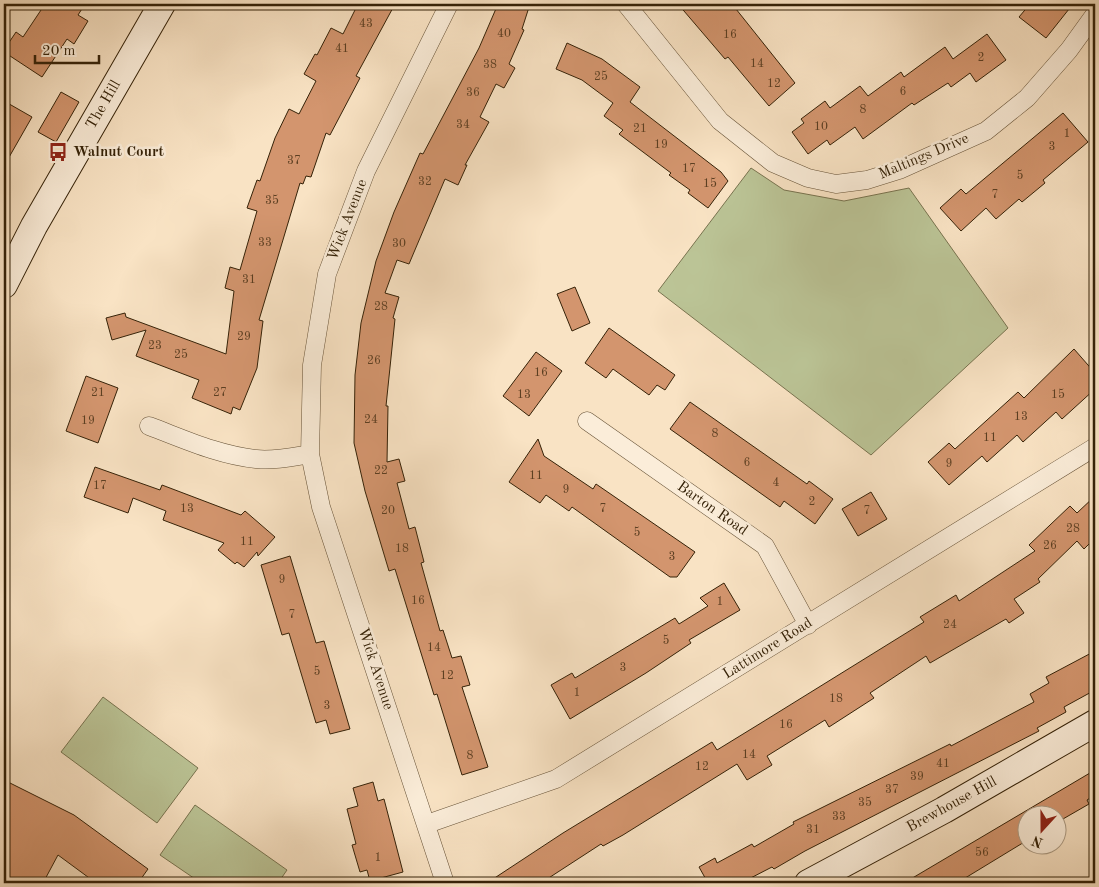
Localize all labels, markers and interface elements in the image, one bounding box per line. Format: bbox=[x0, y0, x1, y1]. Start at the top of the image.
house number: 43 bbox=[359, 18, 373, 30]
house number: 40 bbox=[497, 28, 511, 40]
house number: 16 bbox=[723, 29, 737, 41]
scale bar bbox=[35, 32, 99, 64]
house number: 41 bbox=[335, 43, 349, 55]
text: 20 m bbox=[42, 44, 76, 59]
house number: 2 bbox=[978, 52, 984, 64]
house number: 14 bbox=[750, 58, 764, 70]
house number: 38 bbox=[483, 59, 497, 71]
house number: 25 bbox=[594, 70, 608, 83]
street label: The Hill bbox=[84, 78, 124, 132]
house number: 12 bbox=[767, 78, 781, 90]
house number: 6 bbox=[900, 86, 907, 98]
house number: 36 bbox=[466, 87, 480, 99]
house number: 8 bbox=[860, 104, 867, 116]
house number: 34 bbox=[456, 119, 470, 131]
house number: 10 bbox=[814, 121, 828, 133]
house number: 21 bbox=[633, 123, 647, 135]
house number: 1 bbox=[1064, 128, 1070, 140]
street label: Maltings Drive bbox=[877, 131, 971, 183]
house number: 19 bbox=[654, 139, 668, 151]
bus stop icon: Walnut Court bbox=[47, 141, 69, 163]
house number: 3 bbox=[1049, 141, 1055, 153]
place label: Walnut Court bbox=[73, 145, 164, 160]
house number: 37 bbox=[287, 155, 301, 167]
house number: 17 bbox=[682, 163, 696, 175]
house number: 5 bbox=[1017, 169, 1024, 182]
house number: 32 bbox=[418, 176, 432, 188]
street label: Wick Avenue bbox=[326, 177, 370, 263]
house number: 15 bbox=[703, 177, 717, 190]
house number: 7 bbox=[992, 189, 998, 201]
house number: 35 bbox=[265, 194, 279, 207]
house number: 33 bbox=[258, 237, 272, 249]
house number: 30 bbox=[392, 238, 406, 250]
house number: 31 bbox=[242, 274, 256, 286]
house number: 28 bbox=[374, 301, 388, 313]
house number: 29 bbox=[237, 331, 251, 343]
house number: 23 bbox=[148, 340, 162, 352]
house number: 25 bbox=[174, 348, 188, 361]
house number: 26 bbox=[367, 355, 381, 367]
house number: 16 bbox=[534, 367, 548, 379]
house number: 21 bbox=[91, 387, 105, 399]
house number: 27 bbox=[213, 387, 227, 399]
house number: 15 bbox=[1051, 388, 1065, 401]
house number: 13 bbox=[517, 389, 531, 401]
house number: 13 bbox=[1014, 411, 1028, 423]
house number: 24 bbox=[364, 414, 378, 426]
house number: 19 bbox=[81, 415, 95, 427]
house number: 8 bbox=[712, 428, 719, 440]
house number: 11 bbox=[983, 432, 997, 444]
house number: 6 bbox=[744, 457, 751, 469]
house number: 9 bbox=[946, 458, 952, 470]
house number: 22 bbox=[374, 465, 388, 477]
house number: 11 bbox=[529, 470, 543, 482]
house number: 4 bbox=[773, 477, 780, 489]
street label: Barton Road bbox=[674, 479, 750, 539]
house number: 17 bbox=[93, 480, 107, 492]
house number: 9 bbox=[563, 484, 569, 496]
house number: 2 bbox=[809, 496, 815, 508]
house number: 13 bbox=[180, 503, 194, 515]
house number: 7 bbox=[600, 503, 606, 515]
house number: 20 bbox=[381, 505, 395, 517]
house number: 7 bbox=[864, 505, 870, 517]
house number: 28 bbox=[1066, 523, 1080, 535]
house number: 5 bbox=[634, 526, 641, 539]
house number: 11 bbox=[240, 536, 254, 548]
house number: 26 bbox=[1043, 540, 1057, 552]
house number: 18 bbox=[395, 543, 409, 555]
house number: 3 bbox=[669, 551, 675, 563]
house number: 9 bbox=[279, 574, 285, 586]
house number: 16 bbox=[411, 595, 425, 607]
house number: 1 bbox=[717, 596, 723, 608]
house number: 7 bbox=[289, 609, 295, 621]
street label: Lattimore Road bbox=[721, 616, 815, 682]
house number: 24 bbox=[943, 619, 957, 631]
street label: Wick Avenue bbox=[355, 626, 395, 712]
house number: 5 bbox=[663, 634, 670, 647]
house number: 14 bbox=[427, 642, 441, 654]
house number: 3 bbox=[620, 662, 626, 674]
house number: 5 bbox=[314, 665, 321, 678]
house number: 12 bbox=[440, 670, 454, 682]
house number: 1 bbox=[574, 687, 580, 699]
house number: 18 bbox=[829, 693, 843, 705]
house number: 3 bbox=[324, 700, 330, 712]
house number: 16 bbox=[779, 719, 793, 731]
house number: 14 bbox=[742, 749, 756, 761]
house number: 8 bbox=[467, 750, 474, 762]
house number: 41 bbox=[936, 758, 950, 770]
house number: 12 bbox=[695, 761, 709, 773]
house number: 39 bbox=[910, 771, 924, 783]
street label: Brewhouse Hill bbox=[905, 774, 999, 836]
house number: 37 bbox=[885, 784, 899, 796]
house number: 35 bbox=[858, 796, 872, 809]
north arrow bbox=[1016, 804, 1066, 854]
house number: 33 bbox=[832, 811, 846, 823]
house number: 31 bbox=[806, 824, 820, 836]
text: N bbox=[1030, 833, 1045, 850]
house number: 56 bbox=[975, 846, 989, 859]
house number: 1 bbox=[375, 852, 381, 864]

